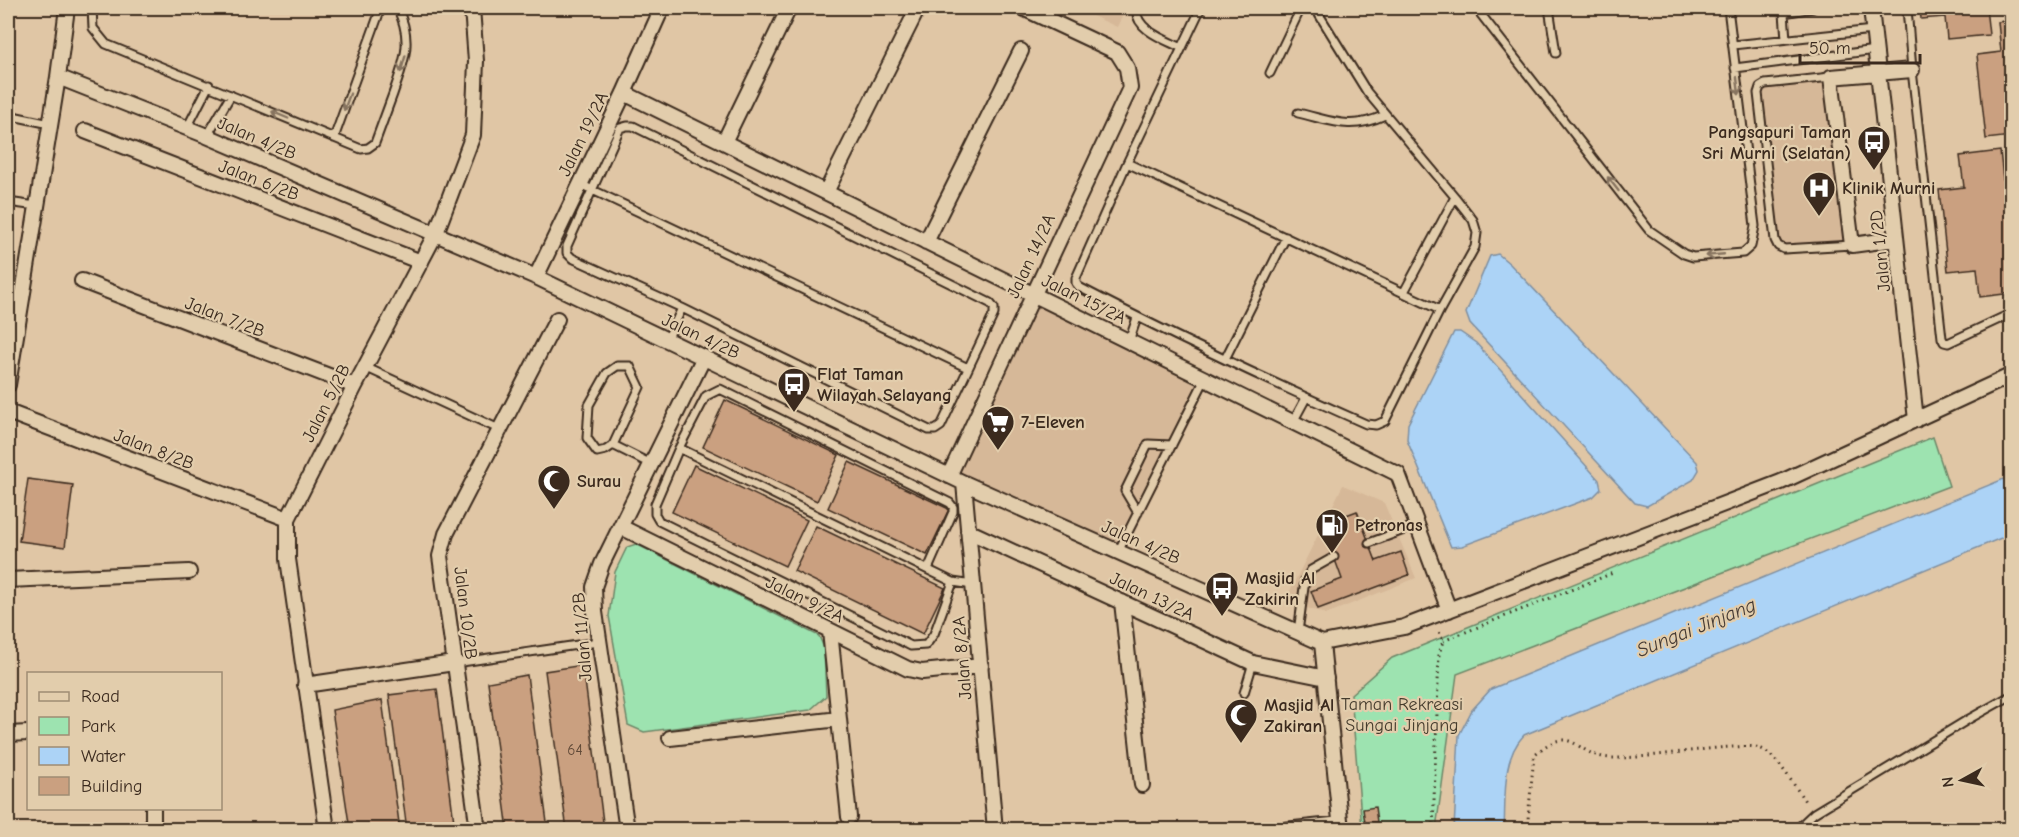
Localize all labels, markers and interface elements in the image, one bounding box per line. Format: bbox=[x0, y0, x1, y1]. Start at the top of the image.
scale bar bbox=[1800, 27, 1920, 65]
text: 50 m bbox=[1809, 38, 1851, 59]
one-way arrow bbox=[397, 54, 408, 73]
one-way arrow bbox=[1732, 76, 1743, 96]
street label: Jalan 19/2A bbox=[554, 89, 613, 180]
one-way arrow bbox=[340, 92, 351, 111]
one-way arrow bbox=[271, 109, 289, 121]
street label: Jalan 4/2B bbox=[214, 112, 299, 165]
place label: Pangsapuri Taman Sri Murni (Selatan) bbox=[1702, 122, 1851, 164]
bus stop icon: Pangsapuri Taman Sri Murni (Selatan) bbox=[1856, 124, 1892, 171]
street label: Jalan 6/2B bbox=[215, 155, 302, 205]
hospital icon: Klinik Murni bbox=[1801, 170, 1837, 217]
one-way arrow bbox=[1607, 176, 1620, 192]
place label: Klinik Murni bbox=[1842, 178, 1935, 199]
street label: Jalan 1/2D bbox=[1866, 209, 1895, 293]
street label: Jalan 14/2A bbox=[1003, 211, 1060, 302]
one-way arrow bbox=[1706, 250, 1726, 261]
street label: Jalan 15/2A bbox=[1038, 270, 1129, 329]
street label: Jalan 7/2B bbox=[182, 293, 268, 342]
street label: Jalan 4/2B bbox=[658, 309, 743, 364]
street label: Jalan 5/2B bbox=[298, 361, 355, 446]
place label: Flat Taman Wilayah Selayang bbox=[817, 364, 952, 406]
bus stop icon: Flat Taman Wilayah Selayang bbox=[776, 366, 812, 413]
supermarket icon: 7-Eleven bbox=[980, 404, 1016, 451]
place label: 7-Eleven bbox=[1021, 412, 1085, 433]
street label: Jalan 8/2B bbox=[111, 425, 197, 474]
mosque icon: Surau bbox=[536, 463, 572, 510]
place label: Surau bbox=[577, 471, 621, 492]
fuel station icon: Petronas bbox=[1314, 507, 1350, 554]
place label: Petronas bbox=[1355, 515, 1423, 536]
street label: Jalan 4/2B bbox=[1098, 516, 1183, 569]
street label: Jalan 10/2B bbox=[449, 566, 482, 661]
street label: Jalan 13/2A bbox=[1106, 568, 1197, 625]
place label: Masjid Al Zakirin bbox=[1245, 568, 1315, 610]
bus stop icon: Masjid Al Zakirin bbox=[1204, 570, 1240, 617]
street label: Jalan 9/2A bbox=[762, 572, 847, 627]
street label: Jalan 11/2B bbox=[568, 592, 597, 682]
water label: Sungai Jinjang bbox=[1633, 593, 1759, 662]
street label: Jalan 8/2A bbox=[948, 615, 977, 701]
legend bbox=[27, 672, 222, 810]
text: Road bbox=[81, 686, 120, 707]
park label: Taman Rekreasi Sungai Jinjang bbox=[1341, 694, 1463, 736]
place label: Masjid Al Zakiran bbox=[1264, 695, 1334, 737]
mosque icon: Masjid Al Zakiran bbox=[1223, 697, 1259, 744]
text: Park bbox=[81, 716, 116, 737]
house number: 64 bbox=[567, 741, 583, 759]
text: Water bbox=[81, 746, 126, 767]
north arrow bbox=[1932, 750, 1992, 810]
text: Building bbox=[81, 776, 143, 797]
text: N bbox=[1938, 776, 1958, 788]

